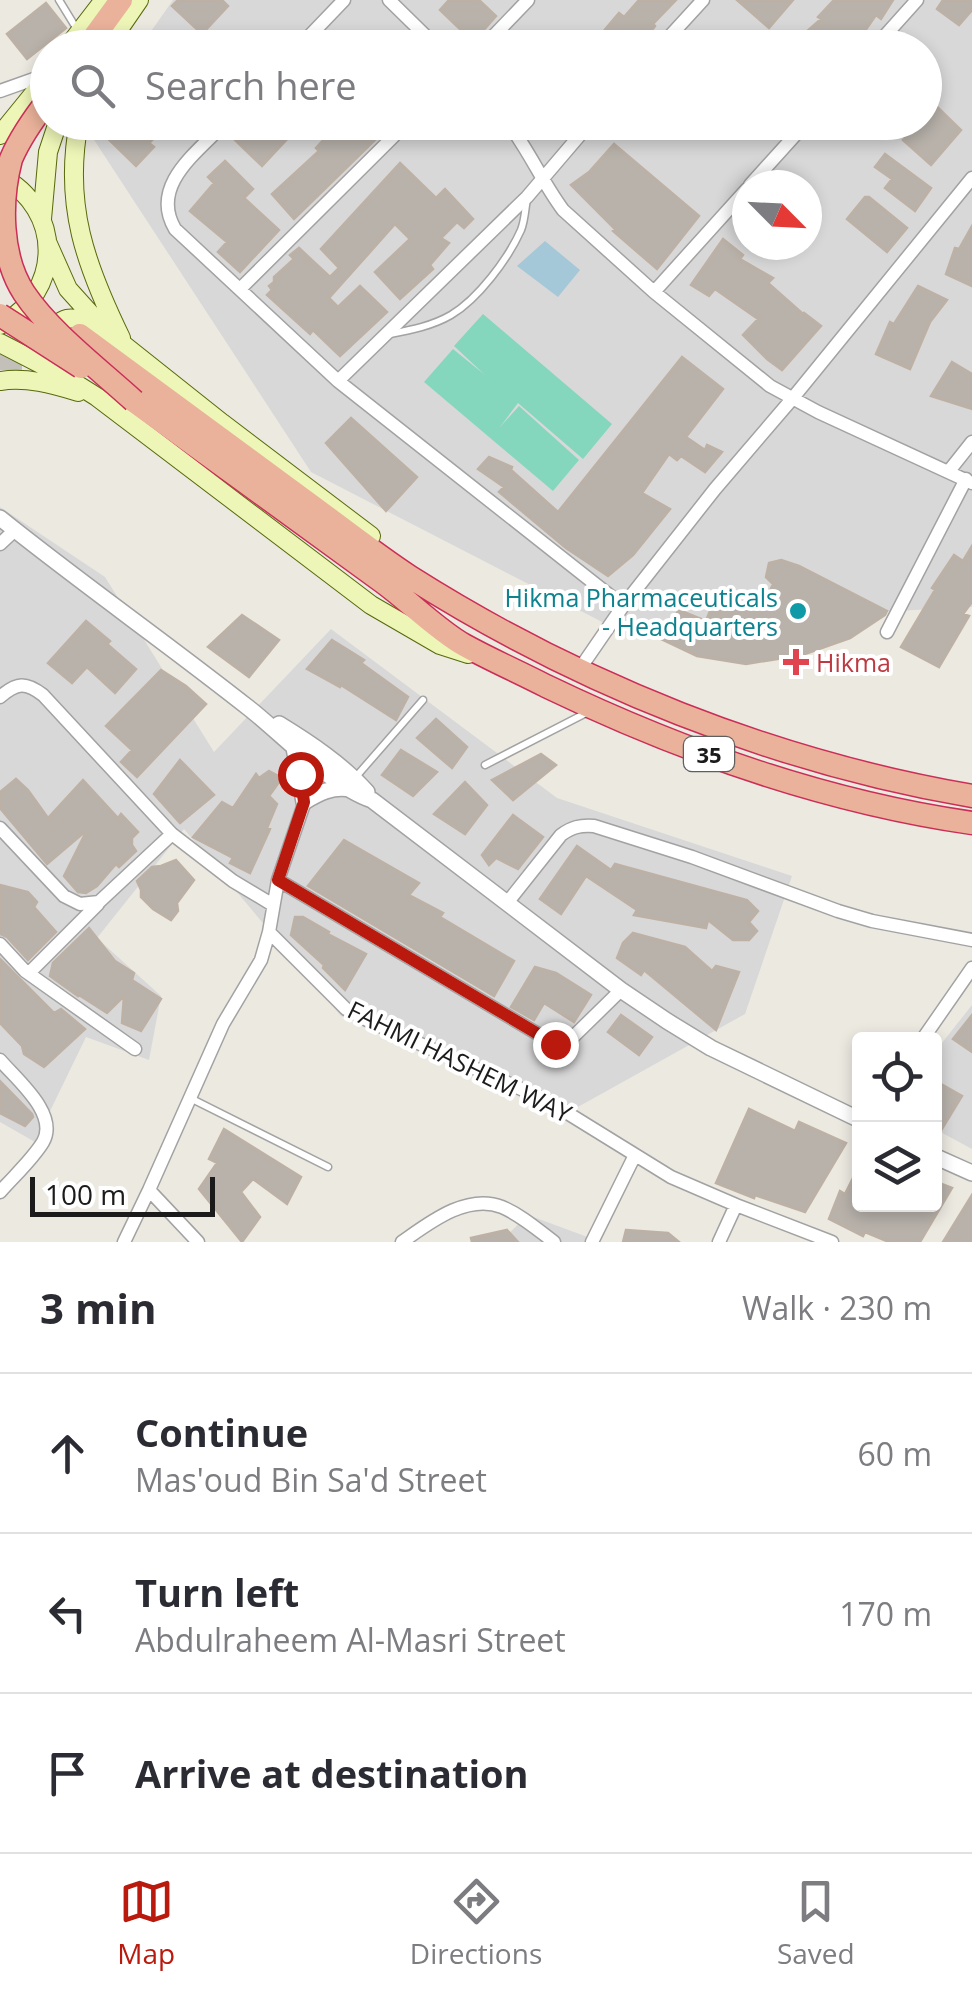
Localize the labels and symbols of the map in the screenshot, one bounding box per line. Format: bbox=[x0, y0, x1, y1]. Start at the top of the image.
north arrow bbox=[732, 170, 822, 260]
place label: Hikma Pharmaceuticals - Headquarters bbox=[504, 580, 778, 643]
marker: Hikma Pharmaceuticals - Headquarters bbox=[787, 600, 809, 622]
place label: Hikma bbox=[816, 645, 891, 679]
marker: Hikma bbox=[785, 651, 807, 673]
road number: 35 bbox=[684, 737, 734, 771]
route start bbox=[278, 752, 324, 798]
street label: FAHMI HASHEM WAY bbox=[342, 992, 578, 1130]
route end bbox=[533, 1022, 579, 1068]
scale bar bbox=[30, 1172, 215, 1216]

